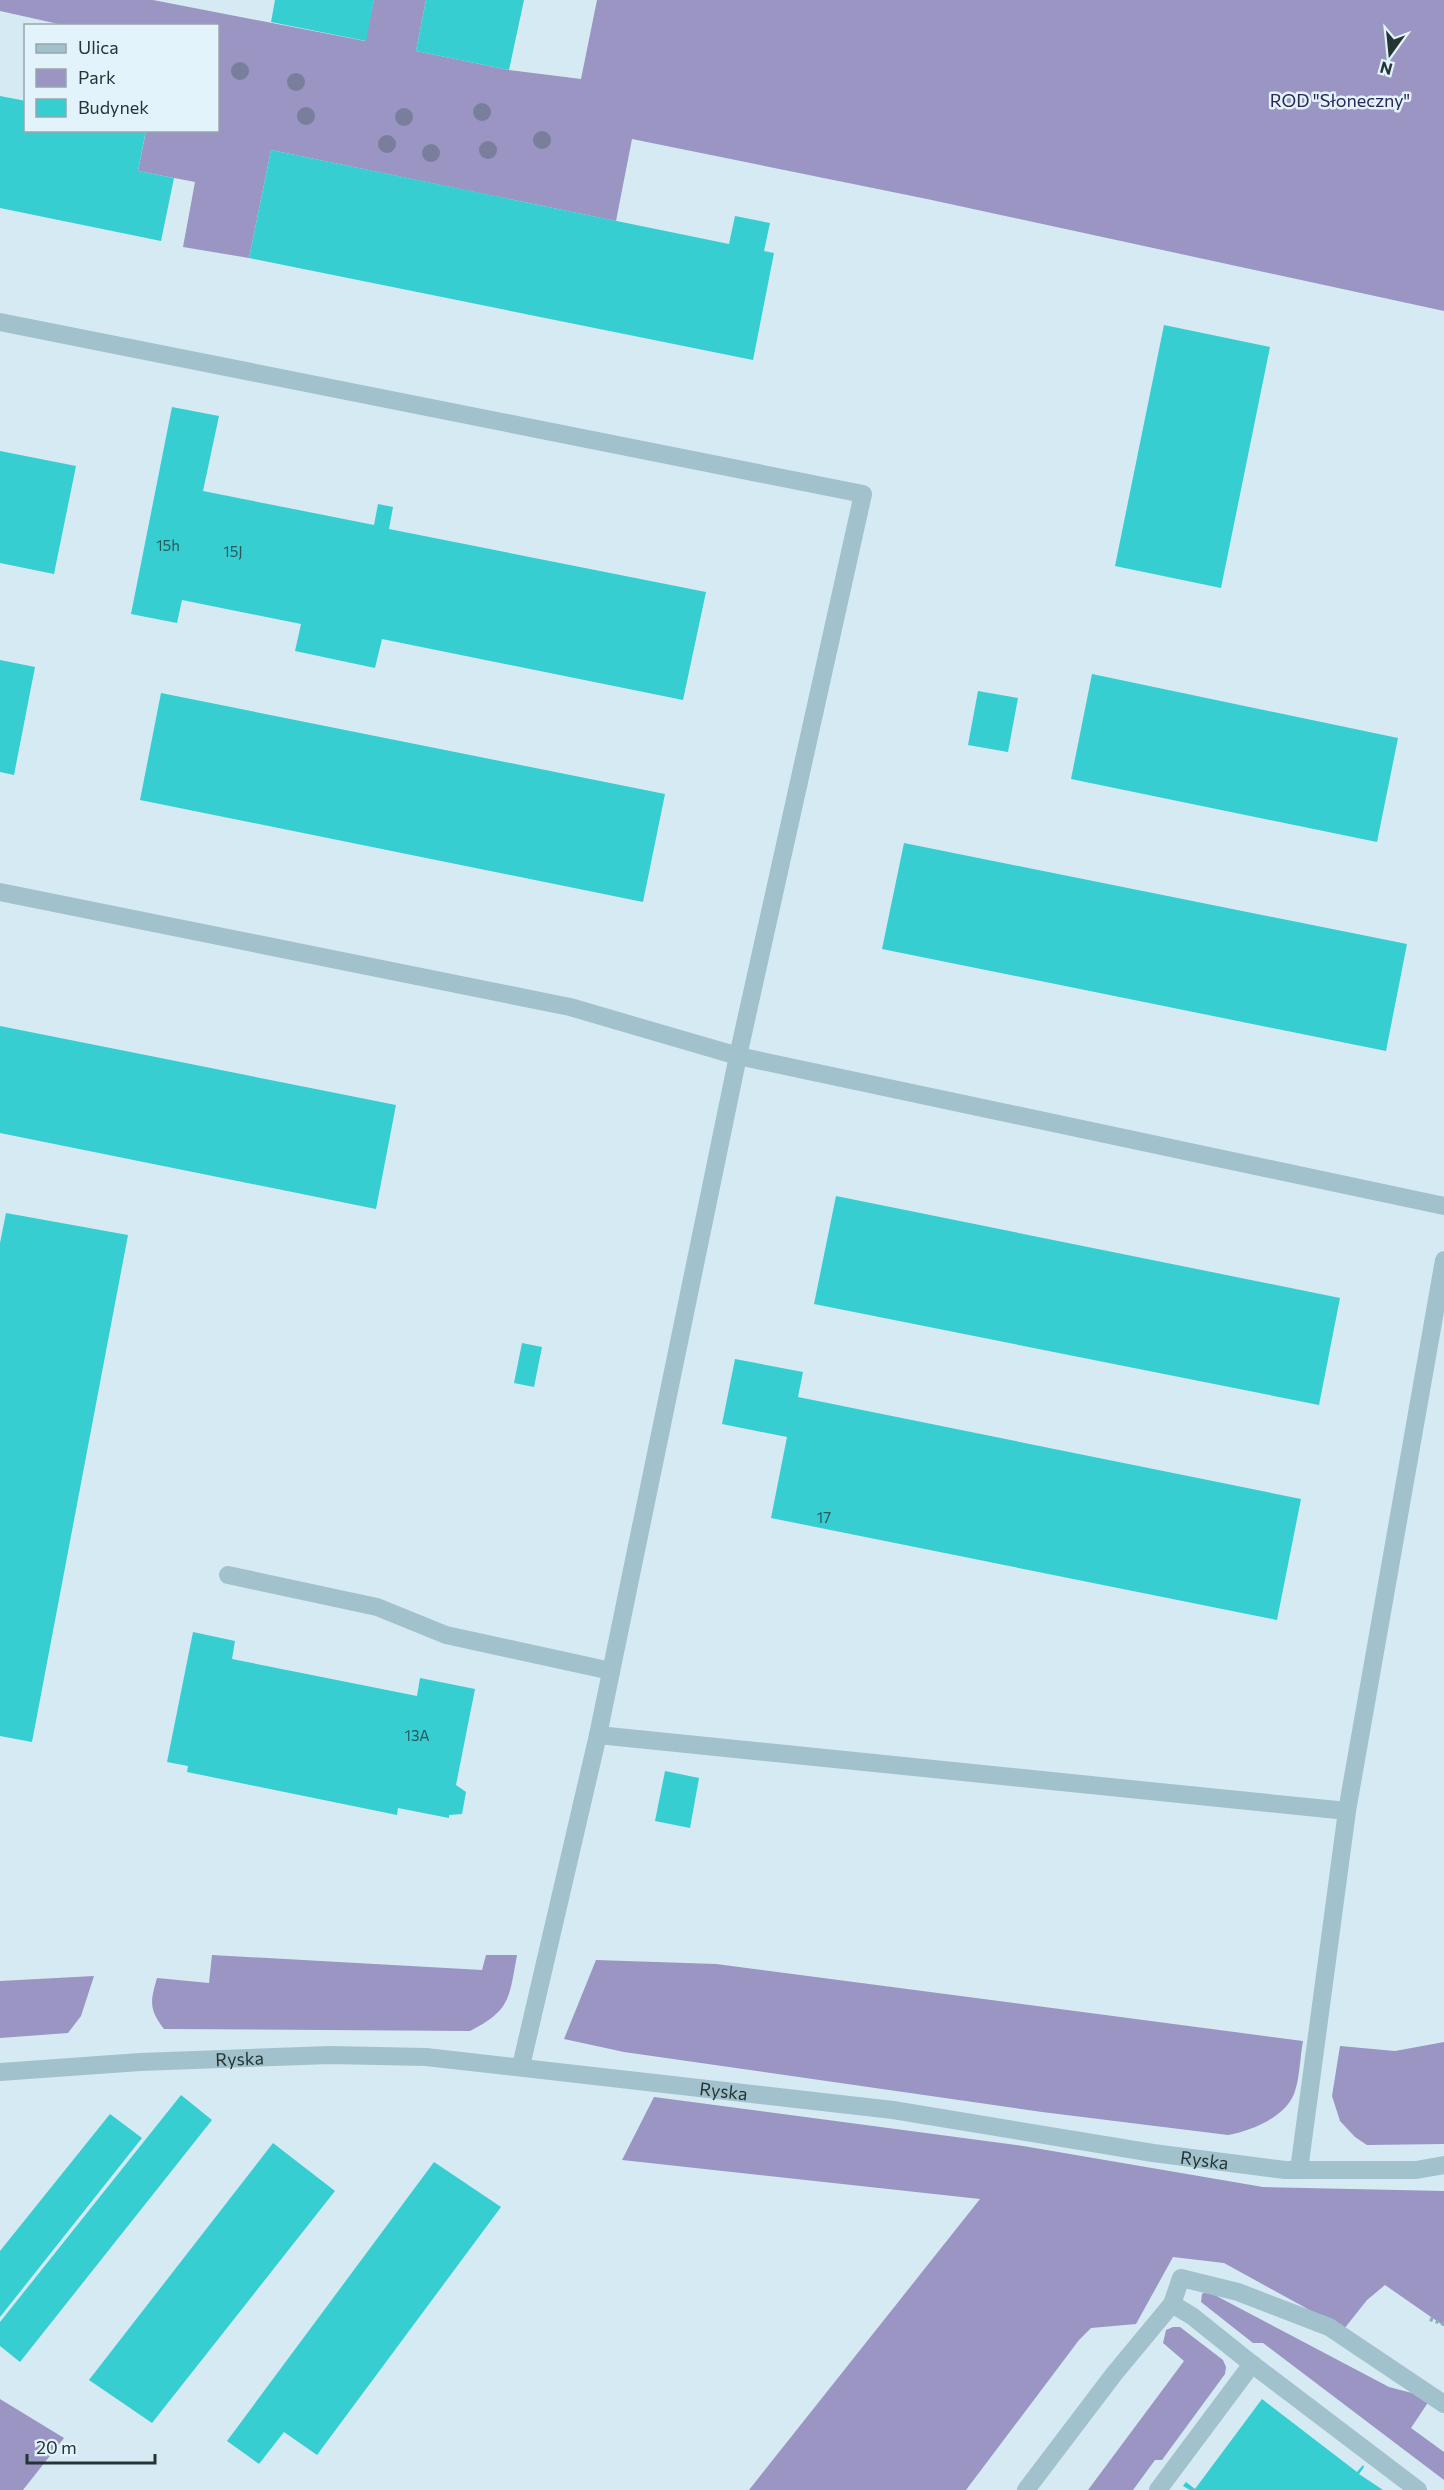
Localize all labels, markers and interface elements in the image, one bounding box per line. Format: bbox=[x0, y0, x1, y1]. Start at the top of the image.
legend bbox=[24, 24, 219, 132]
north arrow bbox=[1360, 24, 1420, 84]
text: Ulica bbox=[78, 36, 119, 58]
text: N bbox=[1378, 58, 1394, 80]
text: Park bbox=[78, 66, 116, 88]
park label: ROD "Słoneczny" bbox=[1270, 89, 1410, 111]
text: Budynek bbox=[78, 96, 149, 118]
house number: 15h bbox=[156, 536, 180, 554]
house number: 15J bbox=[223, 542, 243, 560]
house number: 17 bbox=[817, 1508, 831, 1526]
house number: 13A bbox=[405, 1726, 429, 1744]
street label: Ryska bbox=[215, 2046, 264, 2070]
street label: Ryska bbox=[698, 2077, 749, 2104]
street label: Ryska bbox=[1179, 2146, 1230, 2174]
scale bar bbox=[27, 2427, 154, 2465]
text: 20 m bbox=[36, 2436, 77, 2458]

